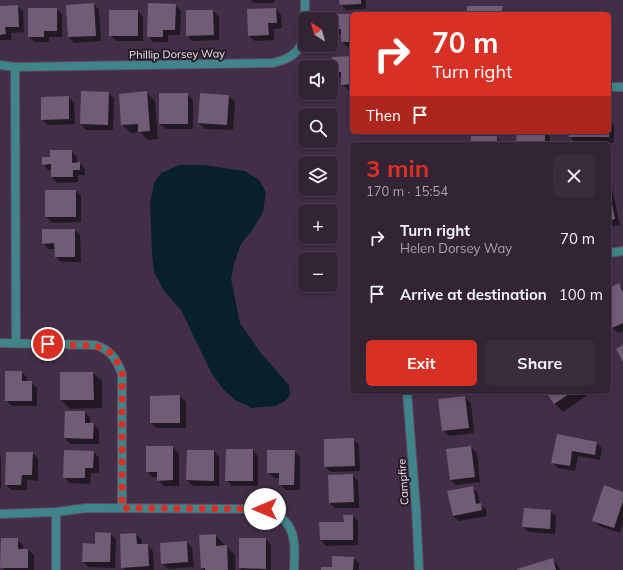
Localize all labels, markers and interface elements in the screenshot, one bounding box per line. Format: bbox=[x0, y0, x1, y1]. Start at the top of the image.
north arrow bbox=[298, 12, 338, 52]
map controls bbox=[298, 12, 338, 292]
text: 70 m bbox=[432, 25, 498, 60]
icon: right bbox=[366, 28, 418, 80]
street label: Phillip Dorsey Way bbox=[129, 46, 225, 62]
button: sound bbox=[298, 60, 338, 100]
text: Turn right bbox=[432, 60, 512, 83]
icon: arrive bbox=[409, 104, 431, 126]
text: Then bbox=[366, 106, 401, 125]
button: search bbox=[298, 108, 338, 148]
text: 3 min bbox=[366, 153, 429, 183]
button: close bbox=[553, 155, 595, 197]
button: layers bbox=[298, 156, 338, 196]
text: 170 m · 15:54 bbox=[366, 183, 448, 199]
button: + bbox=[298, 204, 338, 244]
text: Turn right bbox=[400, 221, 470, 240]
icon: right bbox=[366, 227, 388, 249]
text: 70 m bbox=[560, 229, 595, 248]
text: Helen Dorsey Way bbox=[400, 240, 512, 256]
button: − bbox=[298, 252, 338, 292]
icon: arrive bbox=[366, 283, 388, 305]
text: Arrive at destination bbox=[400, 285, 547, 304]
text: 100 m bbox=[559, 285, 603, 304]
pin bbox=[31, 327, 65, 361]
icon: arrive bbox=[37, 333, 59, 355]
button: Exit bbox=[366, 340, 477, 386]
button: Share bbox=[485, 340, 595, 386]
street label: Campfire bbox=[394, 458, 412, 506]
position arrow bbox=[244, 488, 286, 530]

